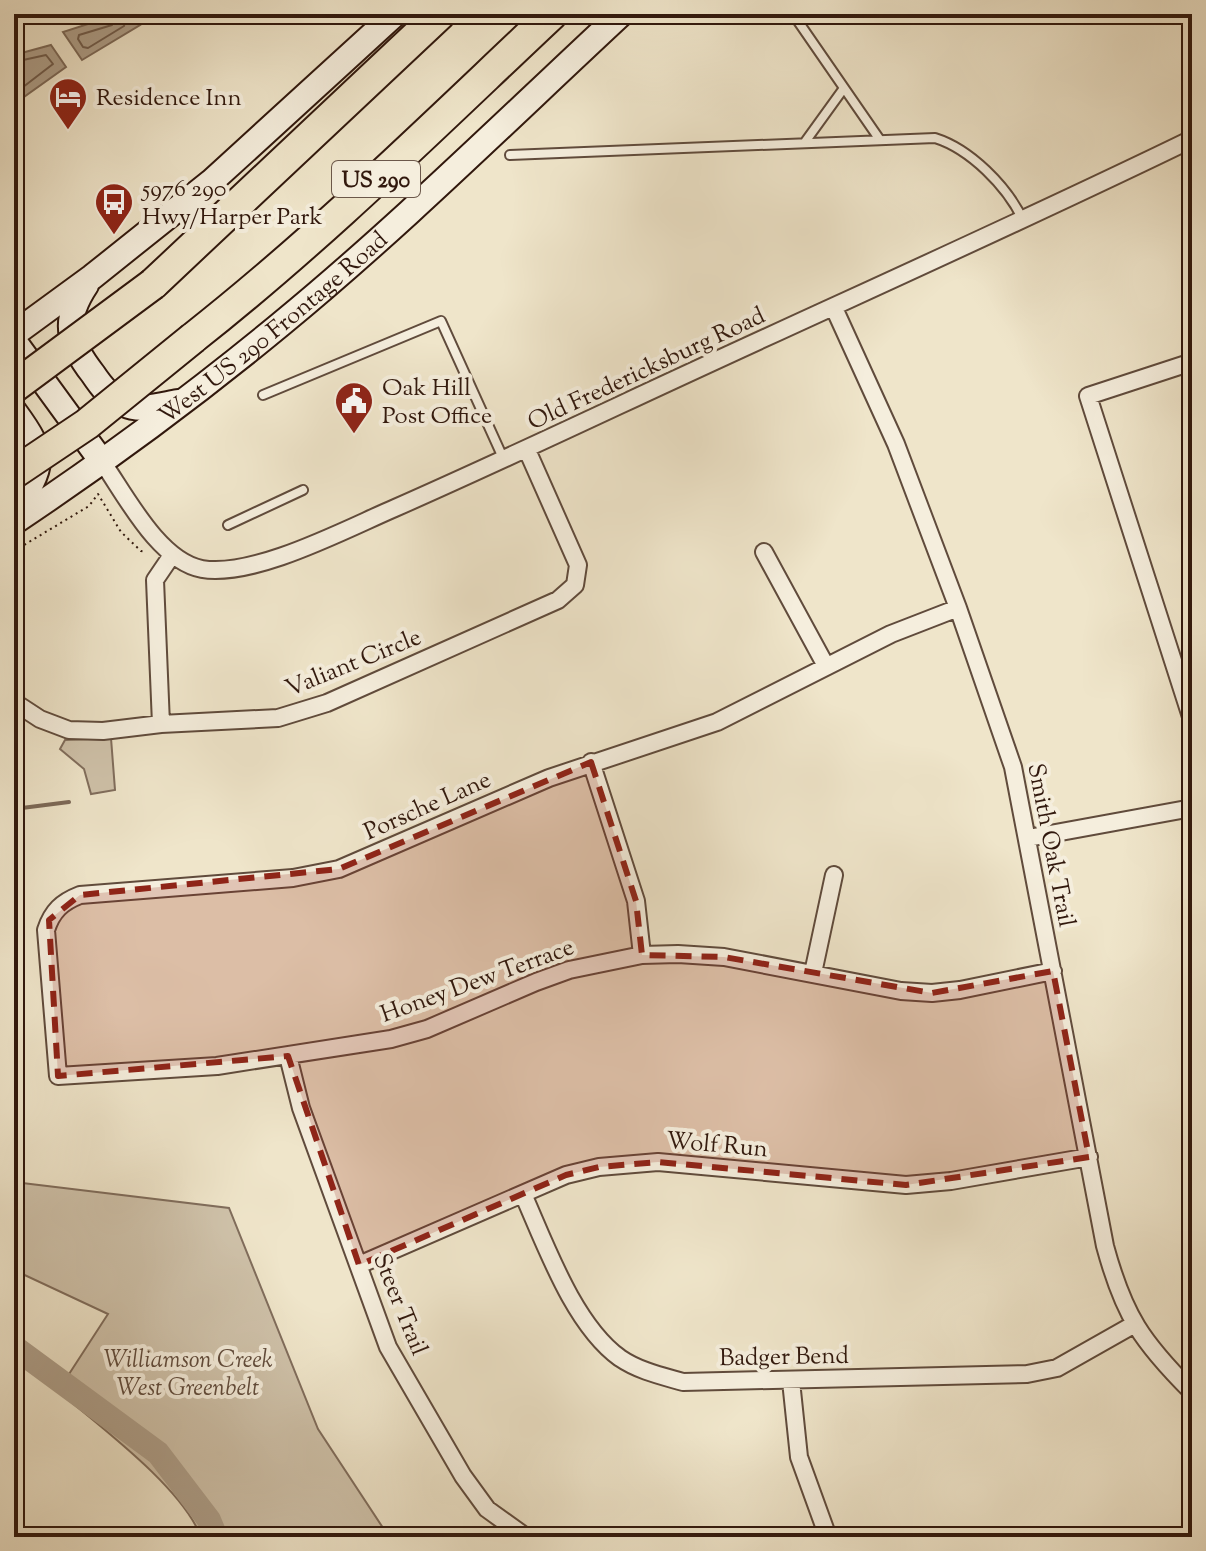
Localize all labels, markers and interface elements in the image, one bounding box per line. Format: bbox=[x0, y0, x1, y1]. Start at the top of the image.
hotel icon: Residence Inn bbox=[47, 76, 89, 131]
place label: Residence Inn bbox=[96, 82, 242, 116]
road number: US 290 bbox=[332, 161, 420, 197]
place label: 5976 290 Hwy/Harper Park bbox=[140, 173, 322, 235]
bus stop icon: 5976 290 Hwy/Harper Park bbox=[93, 181, 135, 236]
street label: West US 290 Frontage Road bbox=[152, 224, 396, 433]
street label: Old Fredericksburg Road bbox=[522, 300, 772, 440]
place label: Oak Hill Post Office bbox=[382, 372, 492, 434]
public building icon: Oak Hill Post Office bbox=[333, 380, 375, 435]
street label: Valiant Circle bbox=[281, 621, 427, 707]
street label: Smith Oak Trail bbox=[1017, 761, 1083, 931]
street label: Porsche Lane bbox=[359, 764, 497, 850]
street label: Honey Dew Terrace bbox=[376, 931, 579, 1033]
street label: Wolf Run bbox=[665, 1125, 769, 1167]
street label: Steer Trail bbox=[363, 1249, 435, 1361]
street label: Badger Bend bbox=[719, 1340, 850, 1376]
park label: Williamson Creek West Greenbelt bbox=[103, 1344, 273, 1406]

